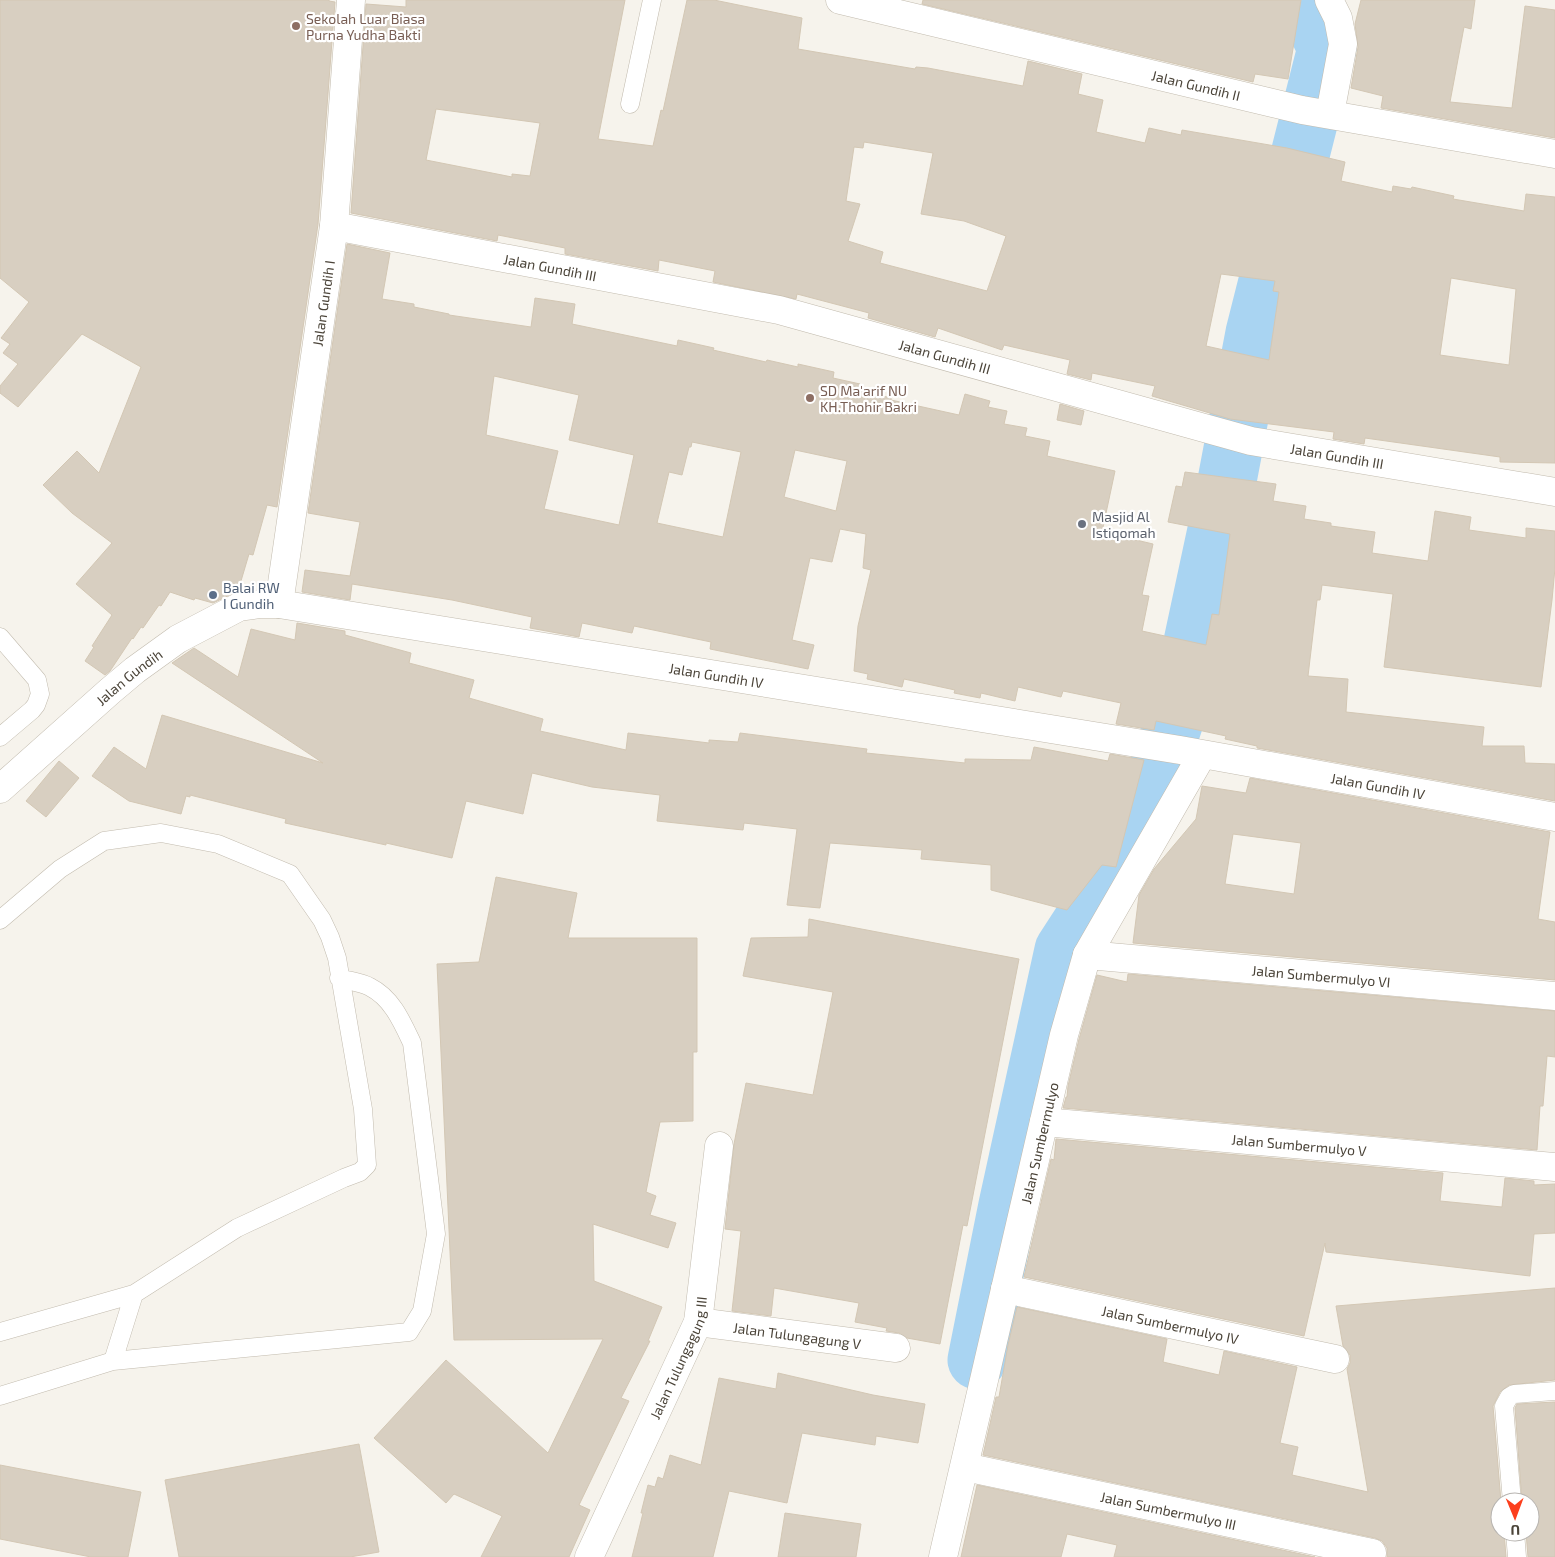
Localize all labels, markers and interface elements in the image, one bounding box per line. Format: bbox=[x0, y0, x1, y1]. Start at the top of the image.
place label: Sekolah Luar Biasa Purna Yudha Bakti bbox=[306, 10, 425, 43]
marker: Sekolah Luar Biasa Purna Yudha Bakti bbox=[290, 20, 302, 32]
street label: Jalan Gundih II bbox=[1150, 66, 1242, 104]
street label: Jalan Gundih III bbox=[502, 250, 598, 284]
street label: Jalan Gundih I bbox=[308, 259, 337, 347]
street label: Jalan Gundih III bbox=[897, 335, 993, 377]
place label: SD Ma'arif NU KH.Thohir Bakri bbox=[820, 382, 917, 415]
marker: SD Ma'arif NU KH.Thohir Bakri bbox=[804, 392, 816, 404]
street label: Jalan Gundih III bbox=[1289, 439, 1385, 472]
place label: Masjid Al Istiqomah bbox=[1092, 508, 1156, 541]
marker: Masjid Al Istiqomah bbox=[1076, 518, 1088, 530]
place label: Balai RW I Gundih bbox=[223, 579, 280, 612]
marker: Balai RW I Gundih bbox=[207, 589, 219, 601]
street label: Jalan Gundih bbox=[92, 645, 165, 708]
street label: Jalan Gundih IV bbox=[668, 659, 765, 691]
street label: Jalan Gundih IV bbox=[1330, 769, 1427, 802]
street label: Jalan Sumbermulyo VI bbox=[1251, 961, 1391, 990]
street label: Jalan Sumbermulyo bbox=[1017, 1081, 1061, 1205]
street label: Jalan Sumbermulyo V bbox=[1231, 1130, 1368, 1159]
street label: Jalan Tulungagung III bbox=[646, 1295, 710, 1422]
street label: Jalan Sumbermulyo IV bbox=[1100, 1301, 1241, 1347]
street label: Jalan Tulungagung V bbox=[732, 1318, 863, 1352]
street label: Jalan Sumbermulyo III bbox=[1099, 1487, 1238, 1533]
north arrow bbox=[1490, 1492, 1540, 1542]
text: U bbox=[1510, 1522, 1520, 1539]

